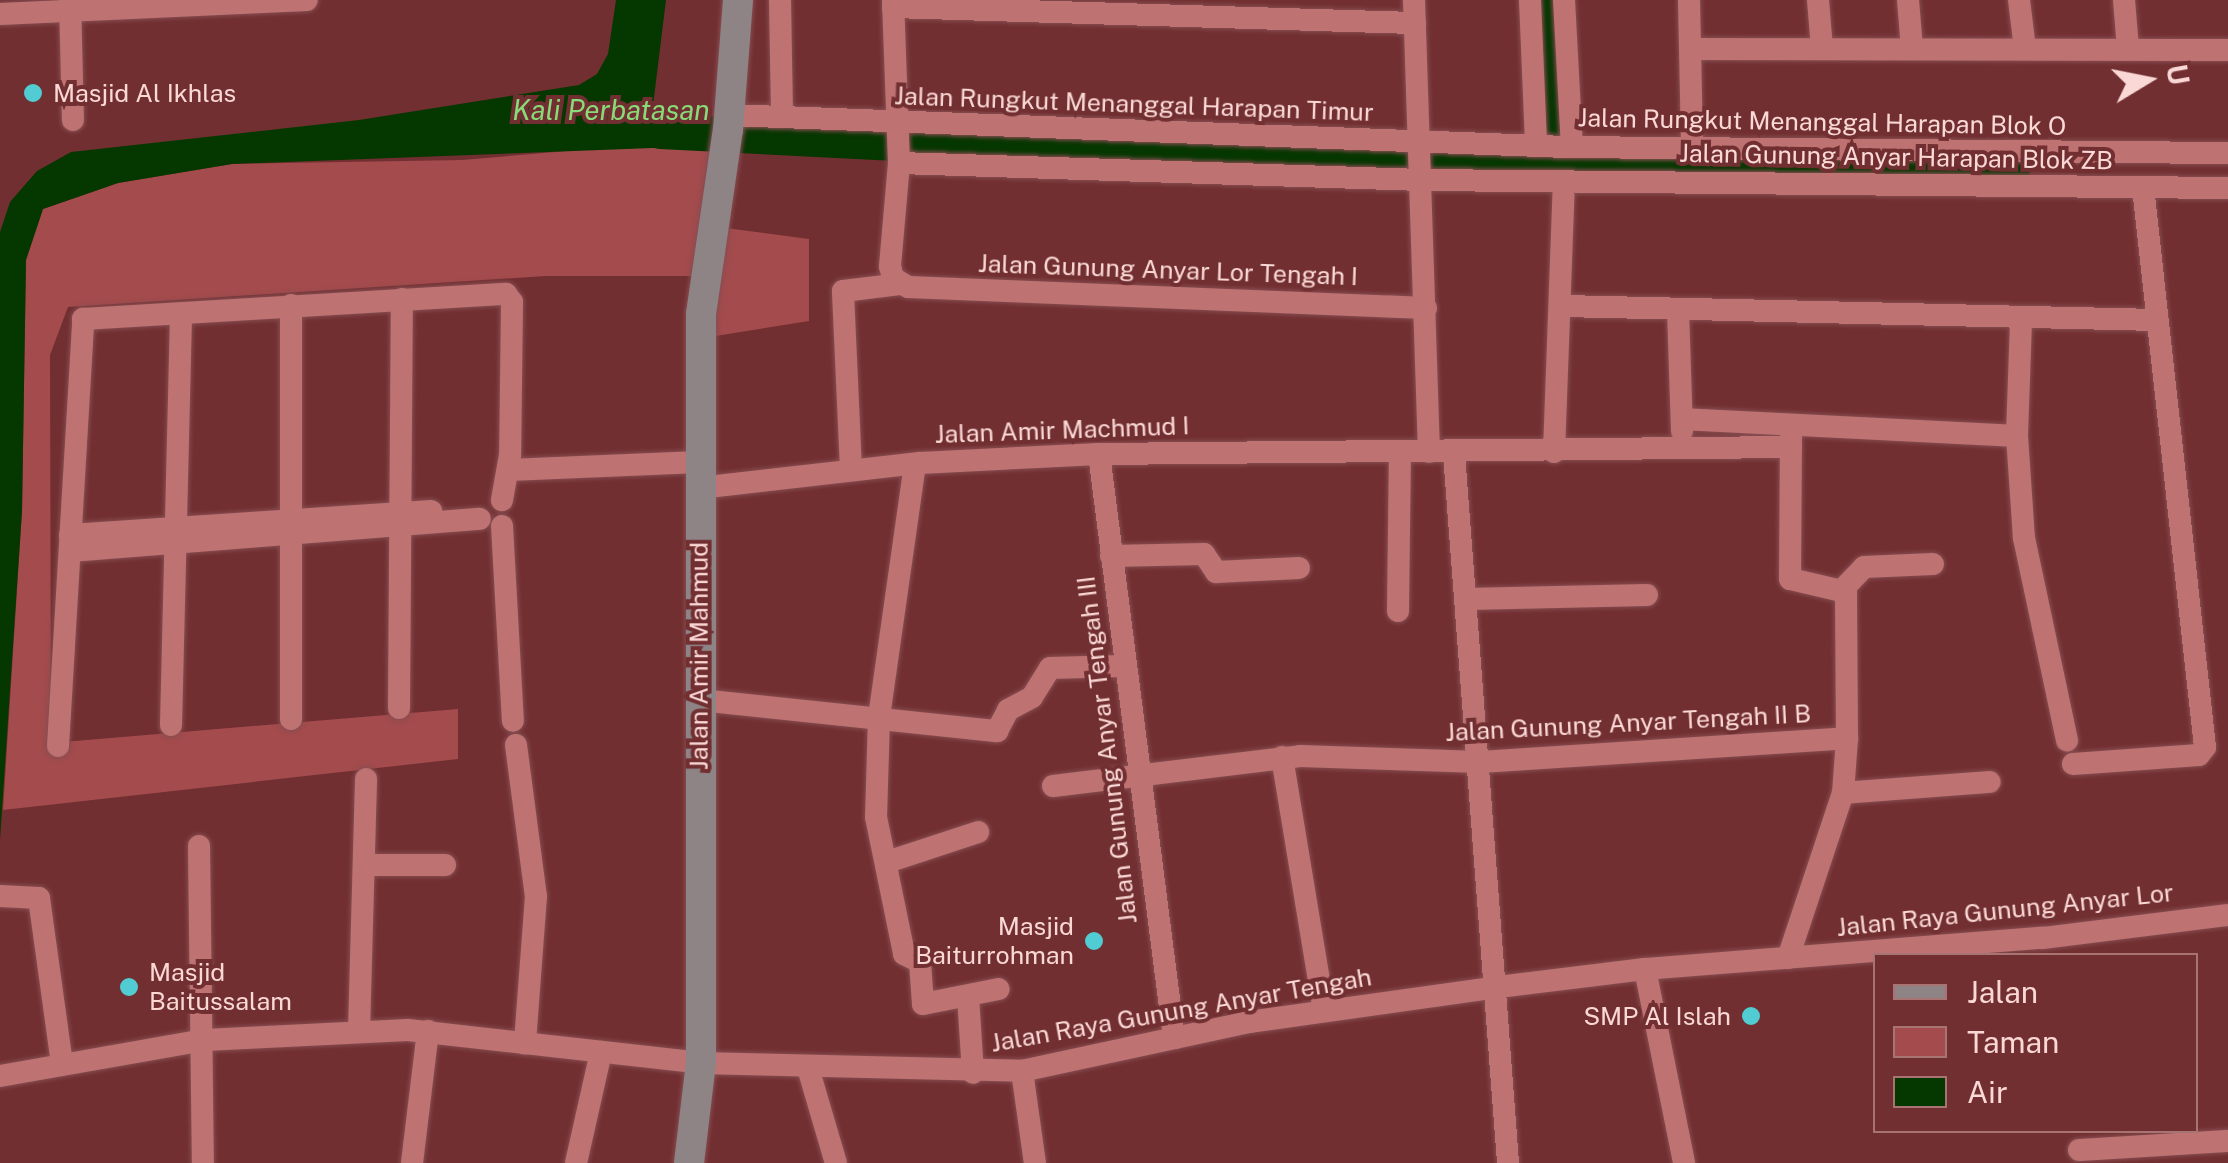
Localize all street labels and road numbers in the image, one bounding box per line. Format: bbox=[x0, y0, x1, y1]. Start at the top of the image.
street label: Jalan Rungkut Menanggal Harapan Timur bbox=[894, 81, 1374, 127]
street label: Jalan Rungkut Menanggal Harapan Blok O bbox=[1577, 103, 2067, 141]
street label: Jalan Gunung Anyar Harapan Blok ZB bbox=[1679, 138, 2113, 176]
street label: Jalan Gunung Anyar Lor Tengah I bbox=[977, 248, 1359, 292]
street label: Jalan Amir Machmud I bbox=[934, 411, 1190, 449]
street label: Jalan Amir Mahmud bbox=[684, 542, 714, 770]
street label: Jalan Gunung Anyar Tengah III bbox=[1071, 574, 1143, 926]
street label: Jalan Gunung Anyar Tengah II B bbox=[1444, 698, 1812, 748]
street label: Jalan Raya Gunung Anyar Lor bbox=[1835, 877, 2175, 943]
street label: Jalan Raya Gunung Anyar Tengah bbox=[988, 962, 1374, 1058]

